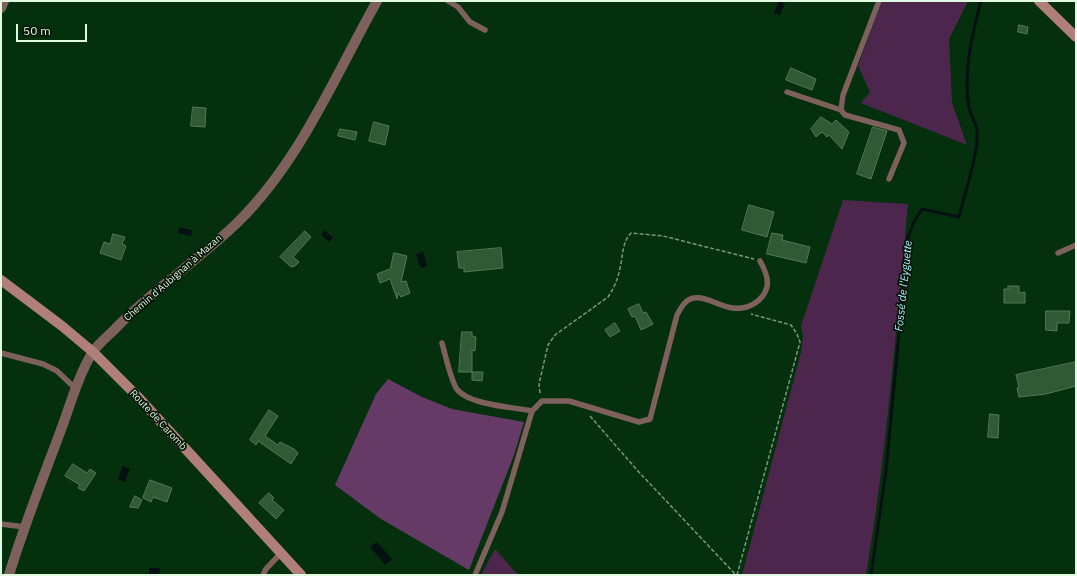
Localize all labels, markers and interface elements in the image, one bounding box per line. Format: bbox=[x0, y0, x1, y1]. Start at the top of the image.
scale bar bbox=[18, 16, 89, 42]
text: 50 m bbox=[23, 23, 51, 38]
street label: Chemin d'Aubignan à Mazan bbox=[122, 232, 224, 324]
water label: Fossé de l'Eyguette bbox=[893, 240, 915, 332]
street label: Route de Caromb bbox=[127, 387, 189, 453]

